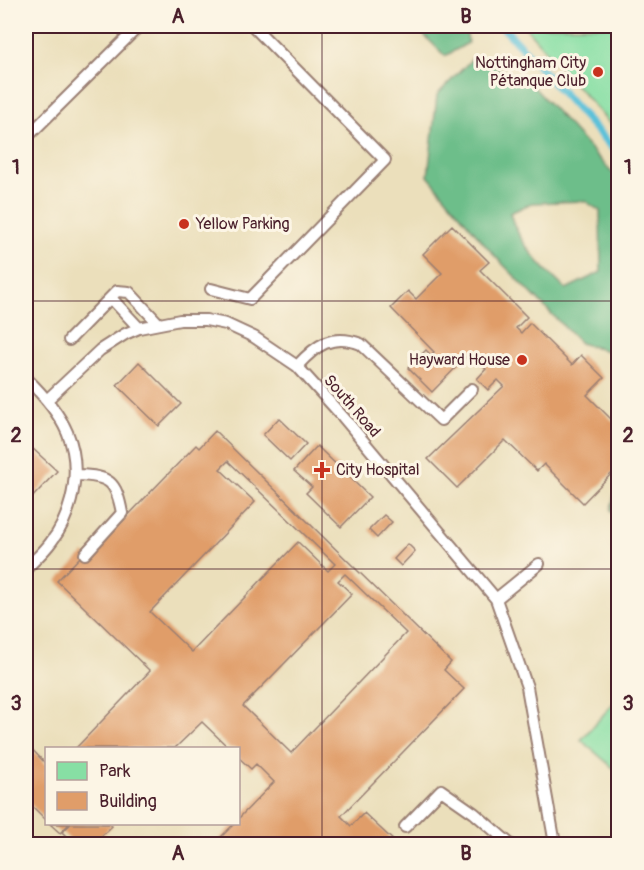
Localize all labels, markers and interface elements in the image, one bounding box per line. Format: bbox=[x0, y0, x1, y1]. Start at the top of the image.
text: A bbox=[172, 4, 185, 29]
text: B bbox=[460, 4, 472, 29]
place label: Nottingham City Pétanque Club bbox=[475, 53, 586, 91]
marker: Nottingham City Pétanque Club bbox=[591, 65, 605, 79]
text: 1 bbox=[12, 155, 20, 180]
text: 1 bbox=[624, 155, 632, 180]
place label: Yellow Parking bbox=[195, 214, 290, 234]
marker: Yellow Parking bbox=[177, 217, 191, 231]
place label: Hayward House bbox=[409, 350, 510, 370]
marker: Hayward House bbox=[515, 353, 529, 367]
street label: South Road bbox=[319, 371, 385, 441]
text: 2 bbox=[10, 423, 22, 448]
text: 2 bbox=[622, 423, 634, 448]
place label: City Hospital bbox=[336, 460, 419, 480]
marker: City Hospital bbox=[313, 461, 331, 479]
text: 3 bbox=[10, 691, 22, 716]
text: 3 bbox=[622, 691, 634, 716]
legend bbox=[45, 747, 240, 825]
text: Park bbox=[99, 760, 131, 783]
text: Building bbox=[99, 790, 157, 813]
text: A bbox=[172, 841, 185, 866]
text: B bbox=[460, 841, 472, 866]

